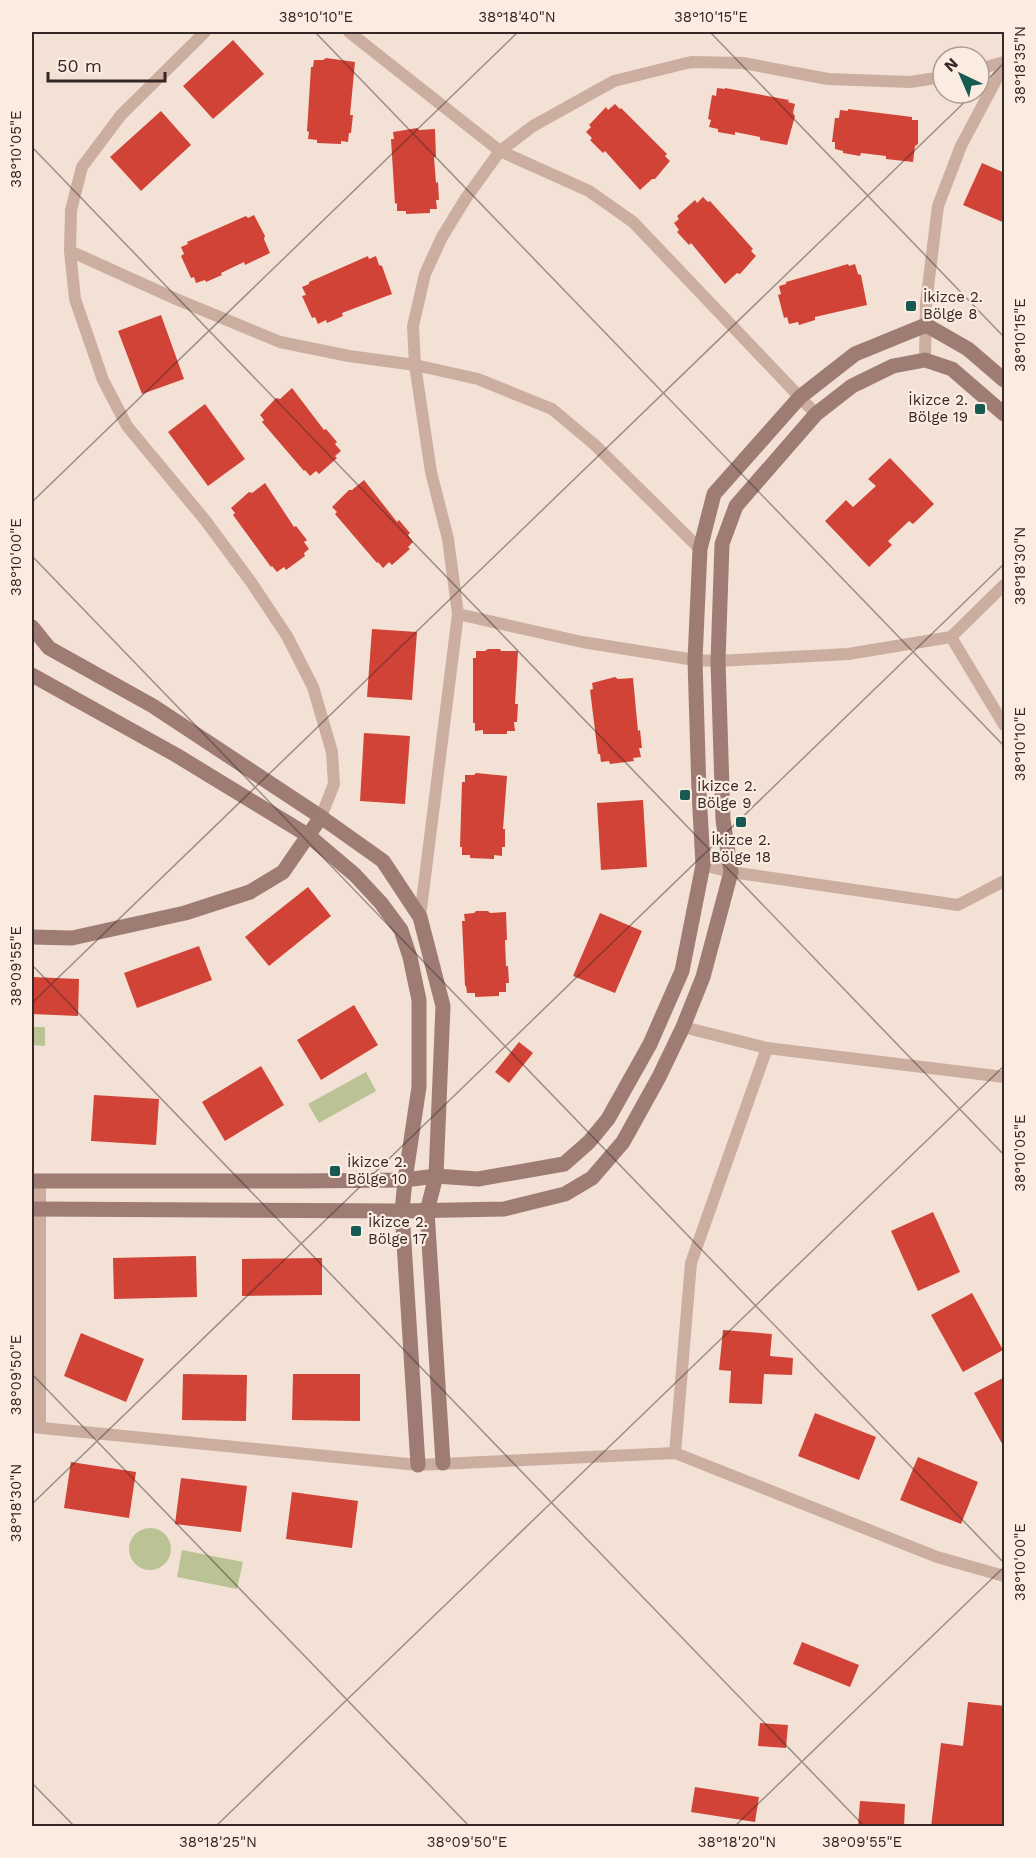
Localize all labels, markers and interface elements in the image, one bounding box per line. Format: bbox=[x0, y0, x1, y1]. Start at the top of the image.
text: 38°10'10"E bbox=[279, 8, 353, 26]
text: 38°18'40"N bbox=[478, 8, 556, 26]
text: 38°10'15"E bbox=[674, 8, 748, 26]
text: 38°18'35"N bbox=[1011, 26, 1029, 104]
scale bar bbox=[48, 45, 165, 83]
north arrow bbox=[931, 45, 991, 105]
text: N bbox=[940, 54, 962, 76]
text: 50 m bbox=[57, 55, 102, 76]
text: 38°10'05"E bbox=[7, 110, 25, 188]
place label: İkizce 2. Bölge 8 bbox=[923, 288, 983, 323]
text: 38°10'15"E bbox=[1011, 298, 1029, 372]
marker: İkizce 2. Bölge 8 bbox=[904, 299, 918, 313]
place label: İkizce 2. Bölge 19 bbox=[908, 391, 968, 426]
marker: İkizce 2. Bölge 19 bbox=[973, 402, 987, 416]
text: 38°10'00"E bbox=[7, 518, 25, 596]
text: 38°18'30"N bbox=[1011, 527, 1029, 605]
text: 38°10'10"E bbox=[1011, 707, 1029, 781]
place label: İkizce 2. Bölge 9 bbox=[697, 777, 757, 812]
marker: İkizce 2. Bölge 9 bbox=[678, 788, 692, 802]
marker: İkizce 2. Bölge 18 bbox=[734, 815, 748, 829]
place label: İkizce 2. Bölge 18 bbox=[711, 831, 771, 866]
text: 38°09'55"E bbox=[7, 926, 25, 1006]
text: 38°10'05"E bbox=[1011, 1114, 1029, 1192]
place label: İkizce 2. Bölge 10 bbox=[347, 1153, 407, 1188]
marker: İkizce 2. Bölge 10 bbox=[328, 1164, 342, 1178]
place label: İkizce 2. Bölge 17 bbox=[368, 1213, 428, 1248]
marker: İkizce 2. Bölge 17 bbox=[349, 1224, 363, 1238]
text: 38°09'50"E bbox=[7, 1335, 25, 1415]
text: 38°18'30"N bbox=[7, 1464, 25, 1542]
text: 38°10'00"E bbox=[1011, 1523, 1029, 1601]
text: 38°18'25"N bbox=[179, 1833, 257, 1851]
text: 38°09'50"E bbox=[427, 1833, 507, 1851]
text: 38°18'20"N bbox=[698, 1833, 776, 1851]
text: 38°09'55"E bbox=[822, 1833, 902, 1851]

